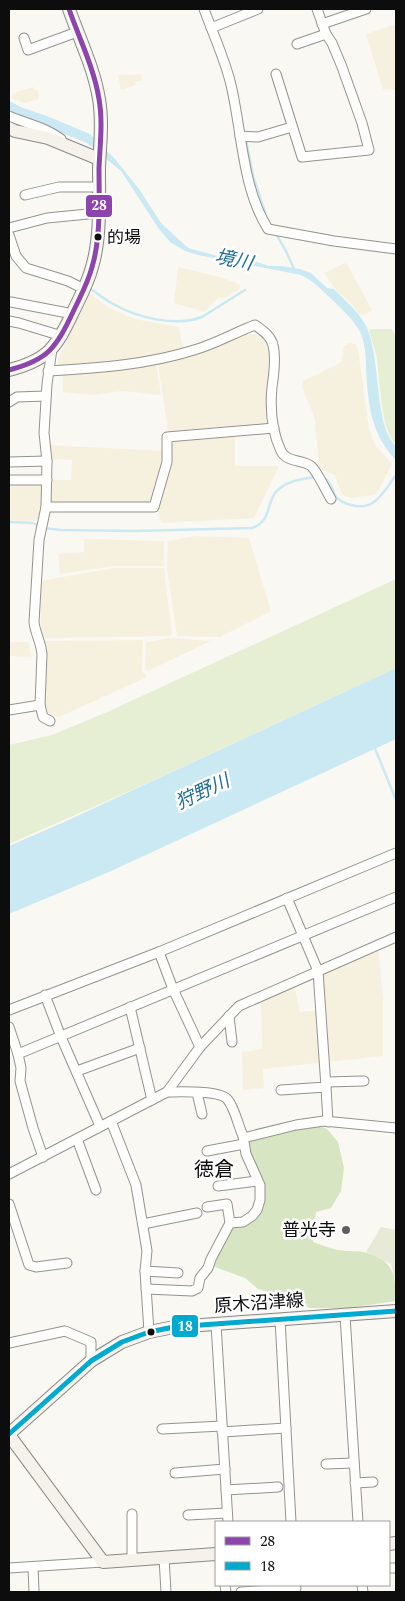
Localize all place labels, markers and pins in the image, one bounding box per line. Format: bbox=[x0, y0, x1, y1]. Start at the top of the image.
place label: 的場 bbox=[107, 225, 141, 251]
marker: 的場 bbox=[93, 232, 103, 242]
place label: 普光寺 bbox=[282, 1217, 336, 1244]
marker: 普光寺 bbox=[340, 1224, 352, 1236]
unlabelled marker bbox=[146, 1327, 156, 1337]

